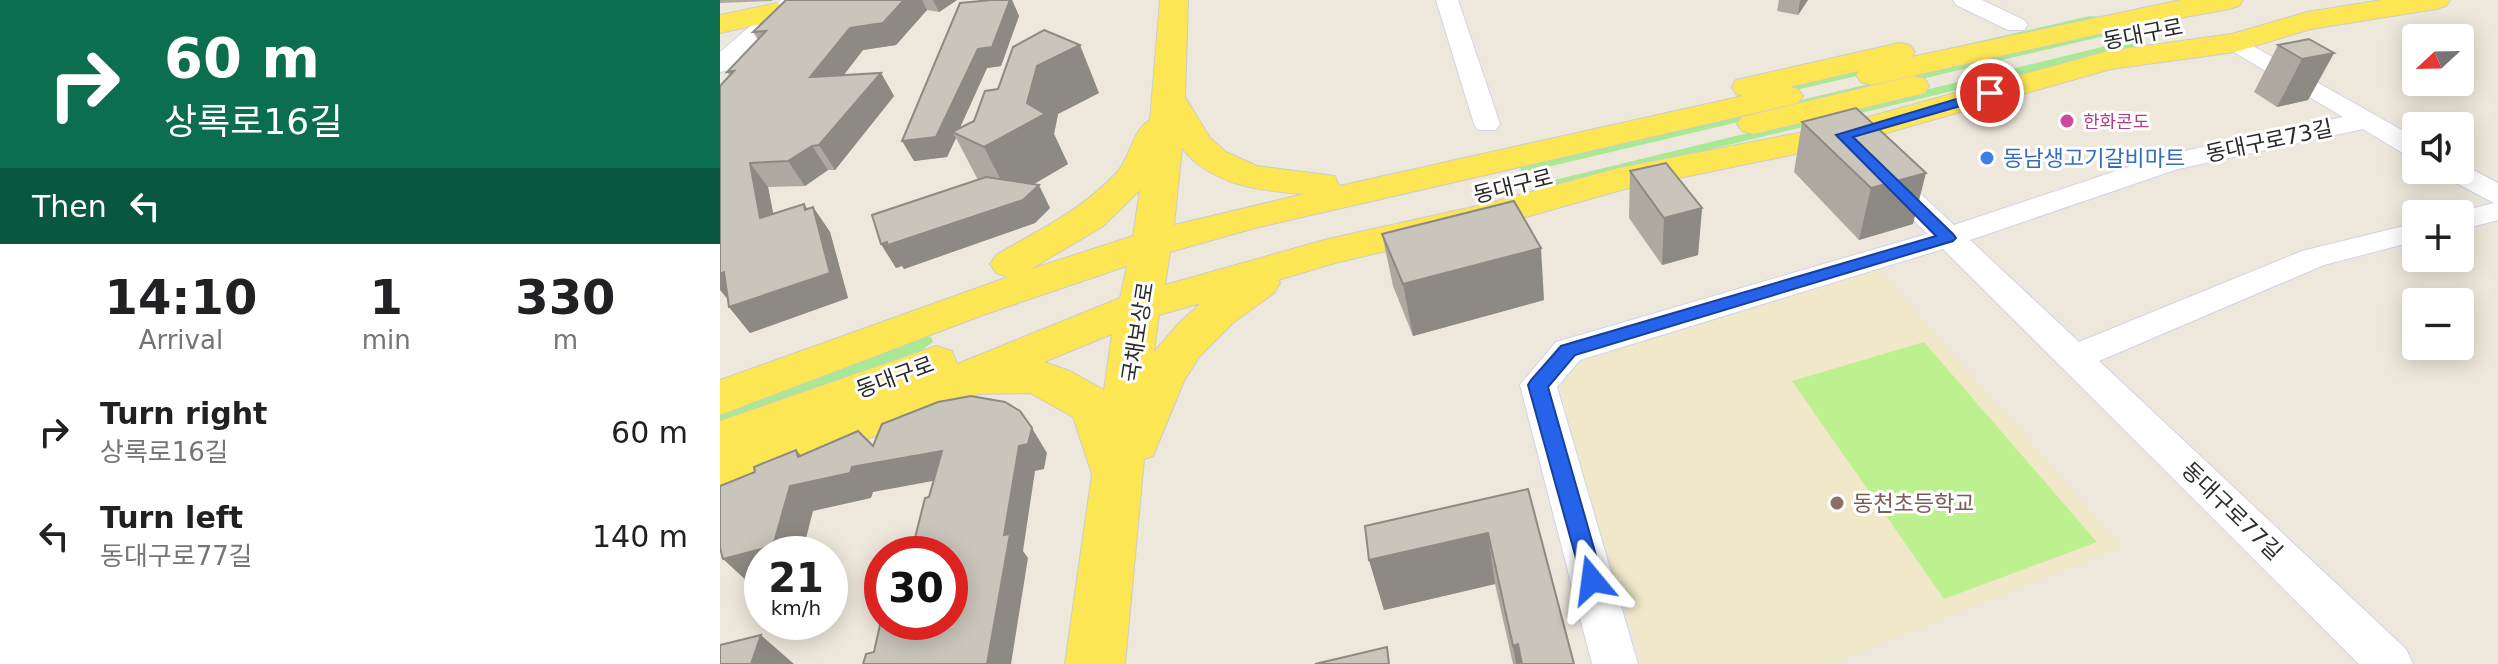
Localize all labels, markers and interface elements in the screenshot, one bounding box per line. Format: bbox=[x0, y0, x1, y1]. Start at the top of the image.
street label: 동대구로 bbox=[2101, 14, 2185, 54]
north arrow bbox=[2402, 24, 2474, 96]
map controls bbox=[2402, 24, 2474, 360]
text: 60 m bbox=[164, 25, 320, 90]
icon: right bbox=[32, 32, 136, 136]
pin bbox=[1956, 59, 2024, 127]
icon: arrive bbox=[1968, 71, 2012, 115]
text: 상록로16길 bbox=[164, 101, 342, 142]
place label: 한화콘도 bbox=[2083, 111, 2149, 132]
marker: 한화콘도 bbox=[2058, 112, 2076, 130]
button: sound bbox=[2402, 112, 2474, 184]
street label: 동대구로73길 bbox=[2203, 115, 2335, 167]
place label: 동남생고기갈비마트 bbox=[2003, 146, 2185, 171]
marker: 동남생고기갈비마트 bbox=[1978, 149, 1996, 167]
street label: 동대구로 bbox=[1471, 164, 1555, 208]
icon: left bbox=[123, 184, 167, 228]
text: Then bbox=[32, 189, 107, 224]
button: + bbox=[2402, 200, 2474, 272]
text: 14:10 bbox=[104, 269, 257, 325]
text: 1 bbox=[370, 269, 403, 325]
text: 330 bbox=[515, 269, 615, 325]
street label: 국채보상로 bbox=[1118, 280, 1158, 384]
button: − bbox=[2402, 288, 2474, 360]
text: Arrival bbox=[139, 325, 223, 355]
text: min bbox=[362, 325, 411, 355]
text: m bbox=[553, 325, 578, 355]
street label: 동대구로 bbox=[853, 351, 937, 403]
text: Turn right bbox=[100, 396, 267, 431]
icon: right bbox=[32, 410, 76, 454]
text: 60 m bbox=[611, 415, 688, 450]
text: 상록로16길 bbox=[100, 437, 229, 467]
street label: 동대구로77길 bbox=[2177, 457, 2287, 565]
place label: 동천초등학교 bbox=[1853, 491, 1974, 516]
marker: 동천초등학교 bbox=[1828, 494, 1846, 512]
text: Turn left bbox=[100, 500, 243, 535]
icon: left bbox=[32, 514, 76, 558]
text: 140 m bbox=[592, 519, 688, 554]
speed limit sign: 30 bbox=[864, 536, 968, 640]
position arrow bbox=[1550, 538, 1634, 622]
text: 동대구로77길 bbox=[100, 541, 253, 571]
text: 21 bbox=[768, 555, 824, 601]
text: km/h bbox=[771, 596, 821, 620]

